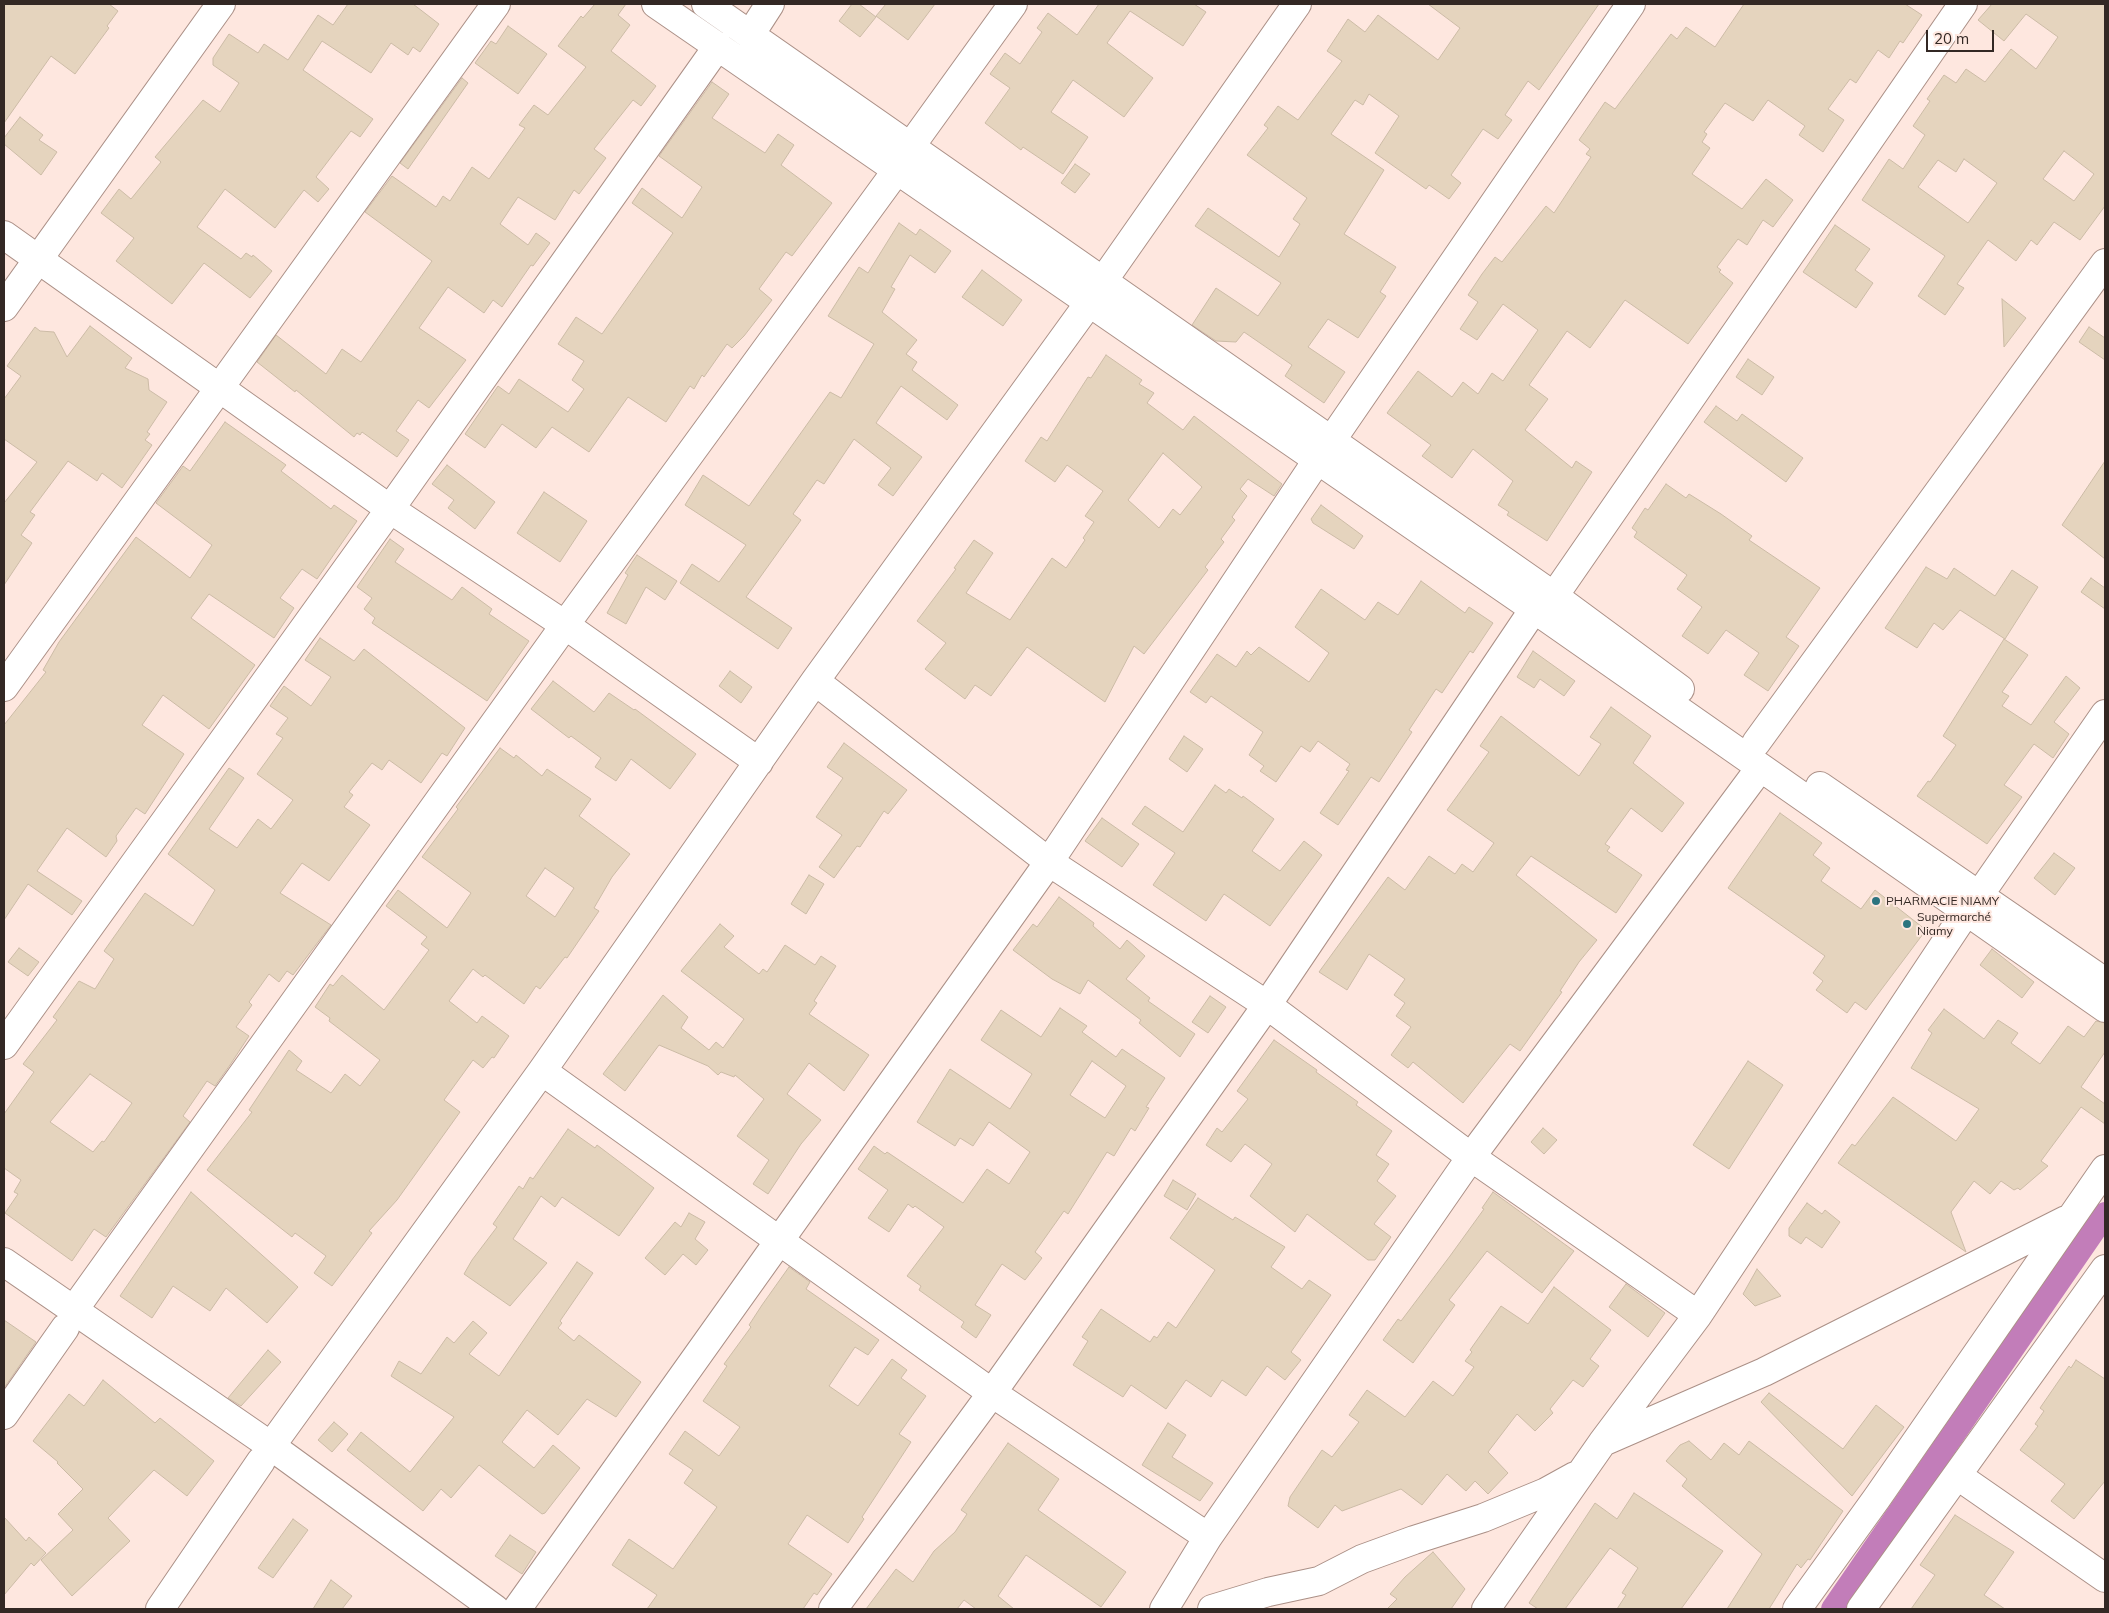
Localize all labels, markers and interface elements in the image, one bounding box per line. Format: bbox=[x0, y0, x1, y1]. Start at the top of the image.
scale bar bbox=[1929, 20, 1996, 52]
text: 20 m bbox=[1934, 29, 1969, 48]
place label: PHARMACIE NIAMY bbox=[1886, 894, 1999, 908]
marker: PHARMACIE NIAMY bbox=[1870, 895, 1882, 907]
place label: Supermarché Niamy bbox=[1917, 910, 1991, 938]
marker: Supermarché Niamy bbox=[1901, 918, 1913, 930]

